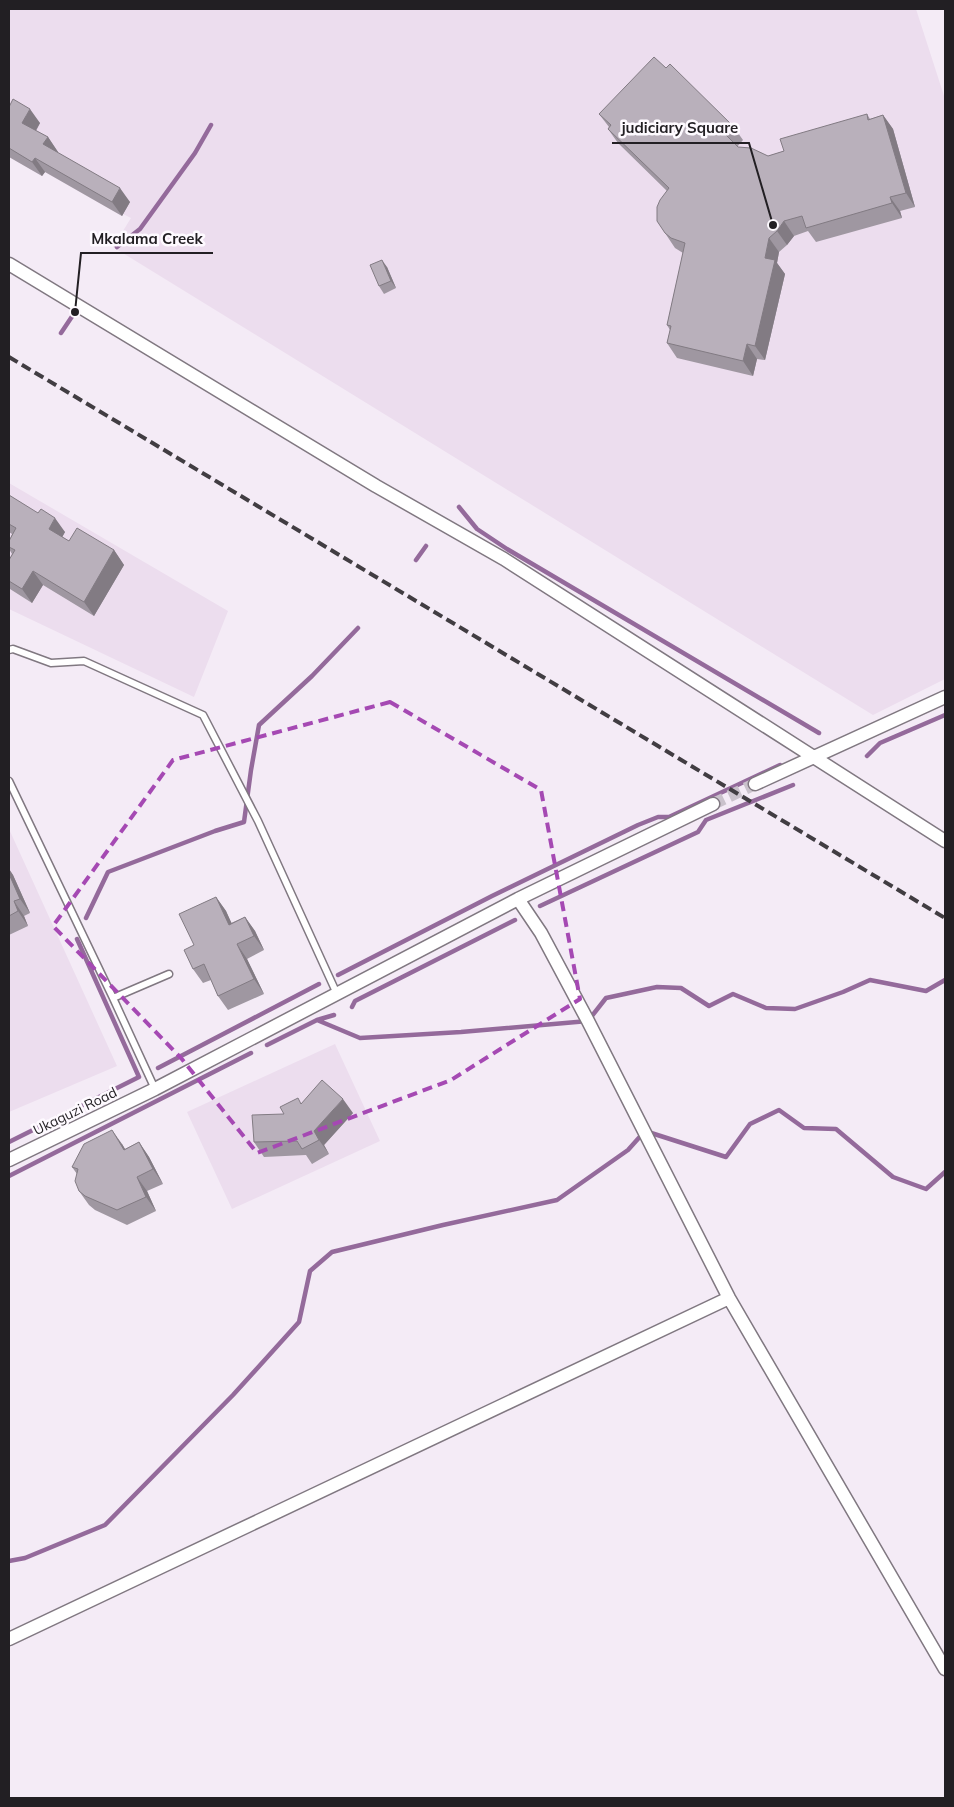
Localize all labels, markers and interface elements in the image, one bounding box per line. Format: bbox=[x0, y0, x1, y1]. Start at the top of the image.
callout: judiciary Square bbox=[612, 113, 749, 143]
text: judiciary Square bbox=[621, 118, 738, 137]
callout: Mkalama Creek bbox=[81, 223, 213, 253]
text: Mkalama Creek bbox=[91, 229, 203, 248]
street label: Ukaguzi Road bbox=[30, 1083, 120, 1139]

